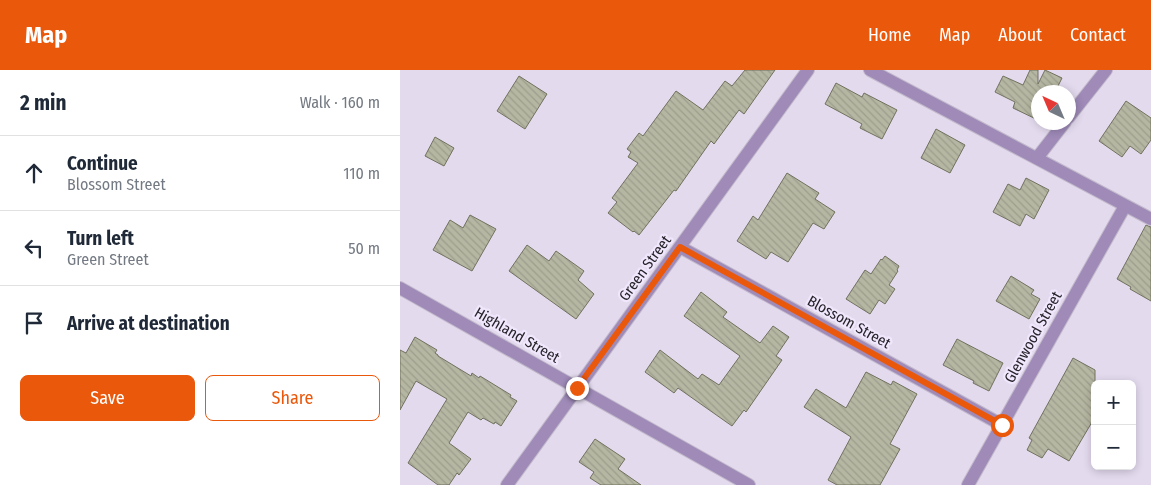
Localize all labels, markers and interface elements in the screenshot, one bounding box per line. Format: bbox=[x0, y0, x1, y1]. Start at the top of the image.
text: Map bbox=[25, 21, 67, 49]
text: Home bbox=[868, 24, 911, 46]
text: Map bbox=[939, 24, 970, 46]
text: About bbox=[998, 24, 1042, 46]
text: Contact bbox=[1070, 24, 1126, 46]
north arrow bbox=[1031, 85, 1076, 130]
text: 2 min bbox=[20, 90, 67, 116]
text: Walk · 160 m bbox=[300, 93, 380, 112]
text: Continue bbox=[67, 152, 138, 175]
icon: ahead bbox=[20, 159, 48, 187]
text: 110 m bbox=[343, 164, 380, 183]
text: Blossom Street bbox=[67, 175, 166, 194]
text: Turn left bbox=[67, 227, 134, 250]
street label: Green Street bbox=[615, 232, 675, 304]
icon: left bbox=[20, 234, 48, 262]
text: 50 m bbox=[348, 239, 380, 258]
text: Green Street bbox=[67, 250, 149, 269]
street label: Glenwood Street bbox=[1000, 288, 1066, 386]
street label: Blossom Street bbox=[804, 292, 894, 352]
street label: Highland Street bbox=[471, 303, 563, 367]
icon: arrive bbox=[20, 309, 48, 337]
text: Arrive at destination bbox=[67, 312, 230, 335]
button: Save bbox=[20, 375, 195, 421]
button: Share bbox=[205, 375, 380, 421]
route end bbox=[566, 377, 589, 400]
map controls bbox=[1091, 380, 1136, 470]
button: + bbox=[1091, 380, 1136, 425]
route start bbox=[991, 414, 1014, 437]
button: − bbox=[1091, 425, 1136, 470]

